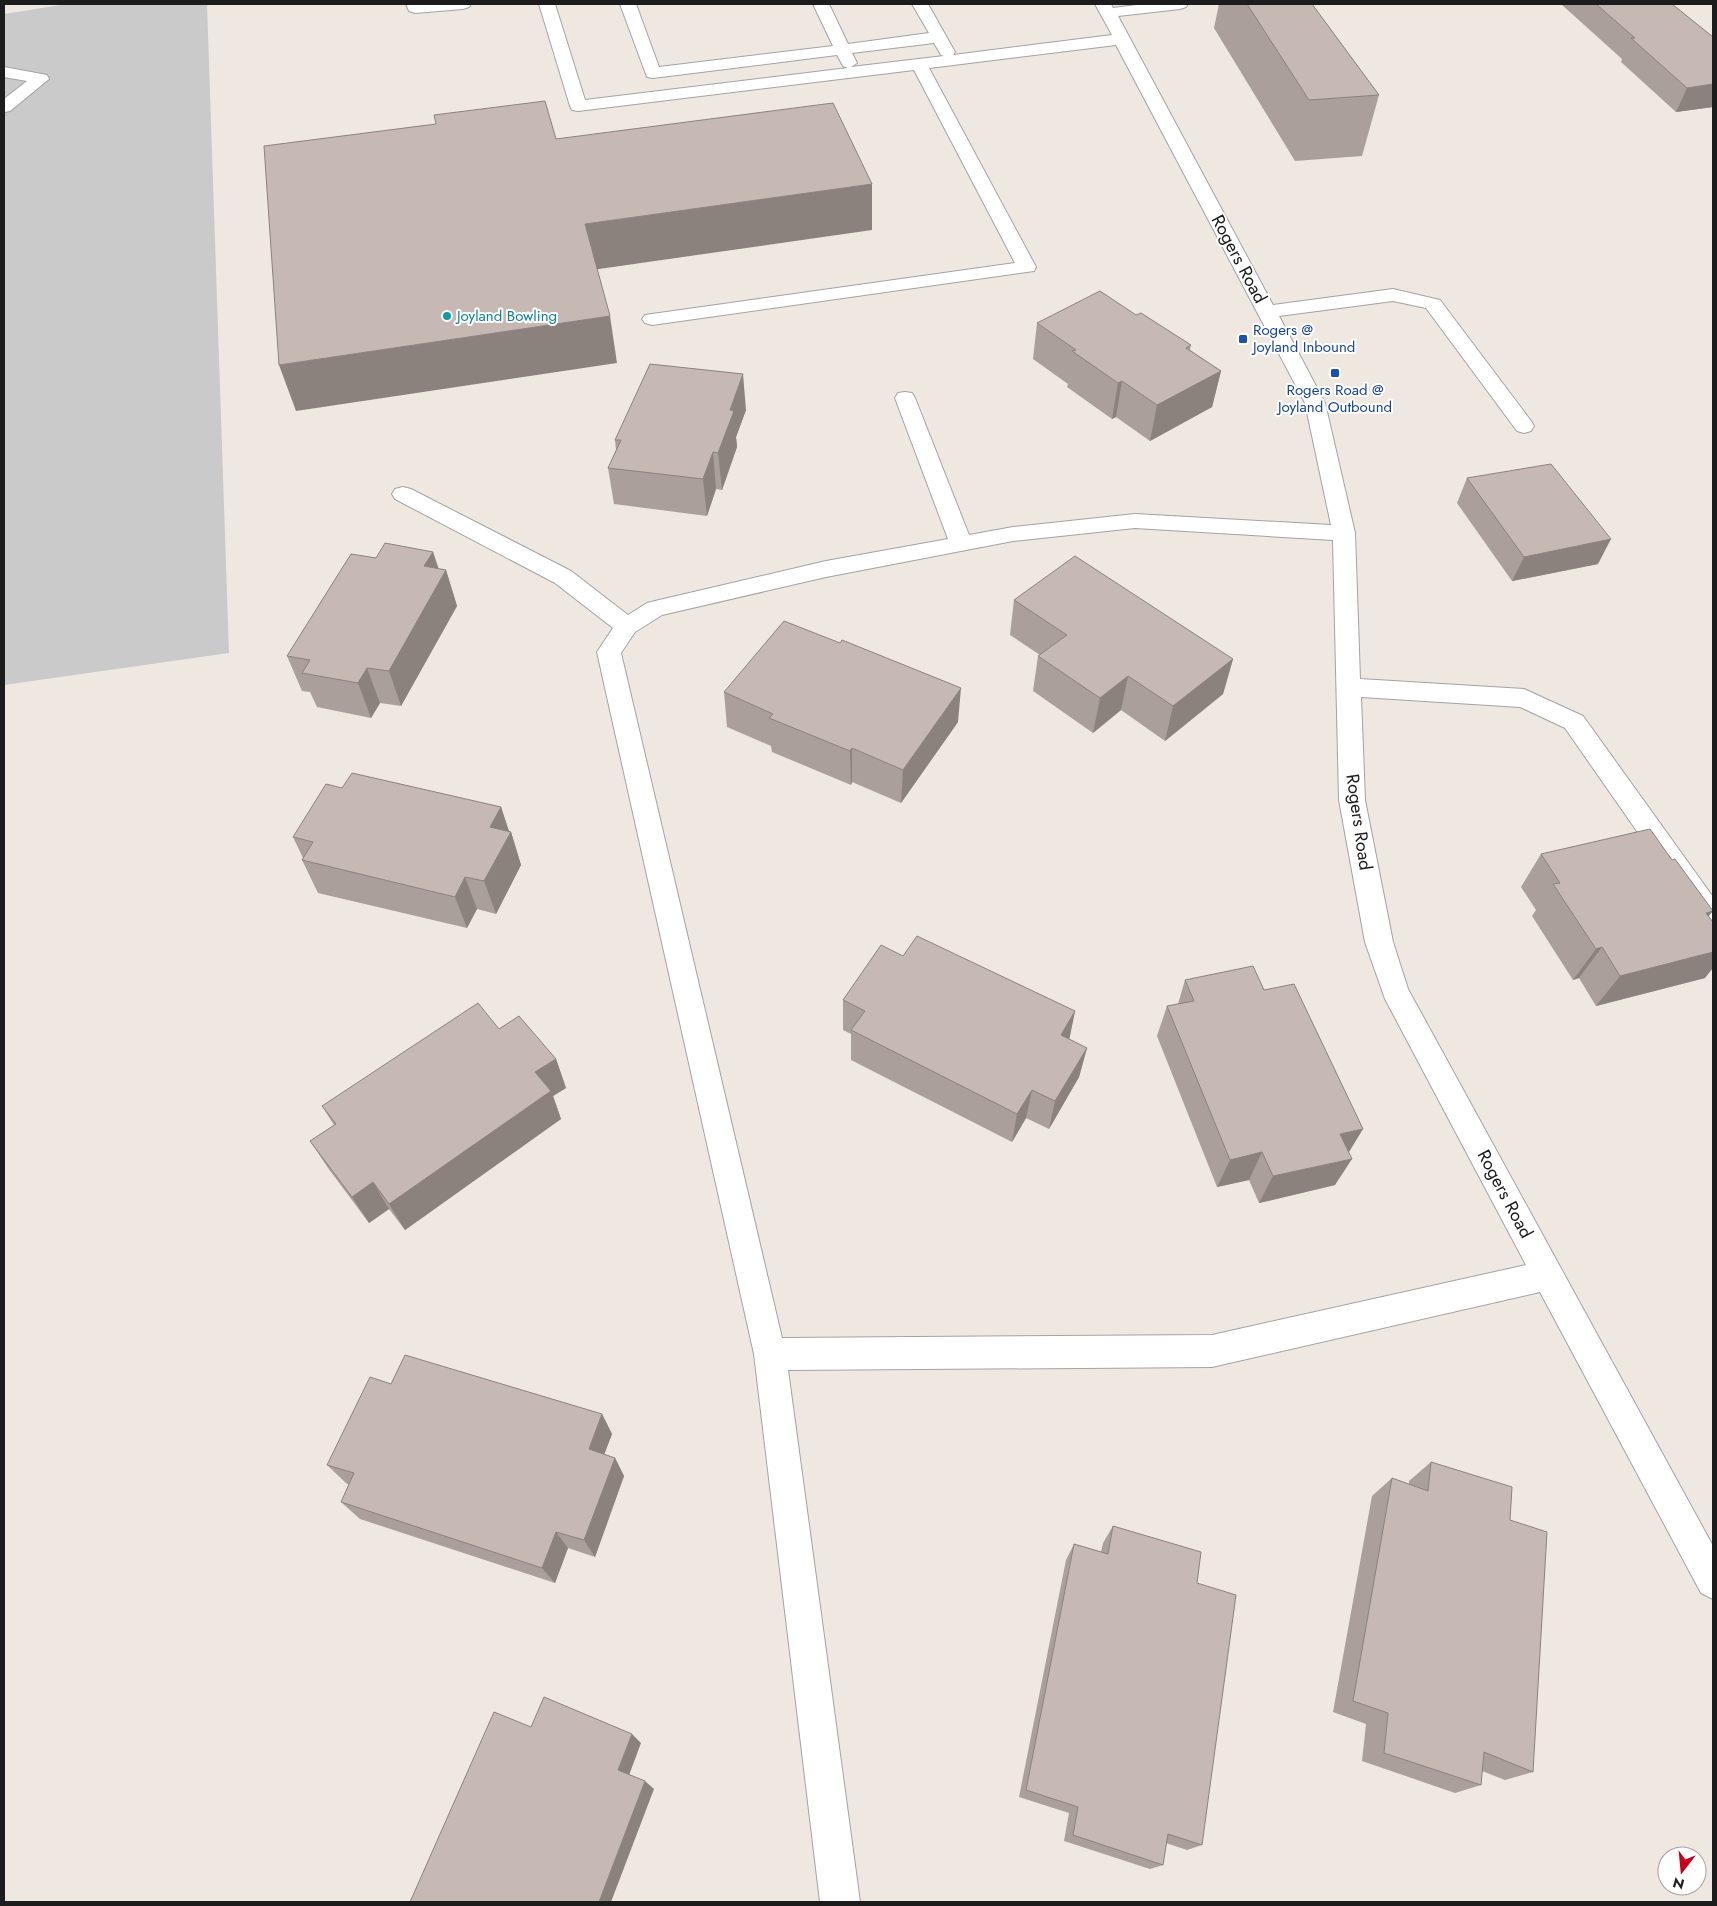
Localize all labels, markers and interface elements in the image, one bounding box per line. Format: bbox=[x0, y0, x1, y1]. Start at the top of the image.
street label: Rogers Road bbox=[1205, 210, 1273, 308]
place label: Joyland Bowling bbox=[455, 305, 557, 327]
marker: Joyland Bowling bbox=[441, 310, 453, 322]
place label: Rogers @ Joyland Inbound bbox=[1251, 319, 1355, 358]
marker: Rogers @ Joyland Inbound bbox=[1237, 333, 1249, 345]
marker: Rogers Road @ Joyland Outbound bbox=[1329, 367, 1341, 379]
place label: Rogers Road @ Joyland Outbound bbox=[1276, 379, 1392, 418]
street label: Rogers Road bbox=[1339, 772, 1379, 872]
street label: Rogers Road bbox=[1471, 1145, 1539, 1243]
north arrow bbox=[1657, 1846, 1707, 1896]
text: N bbox=[1670, 1872, 1687, 1895]

